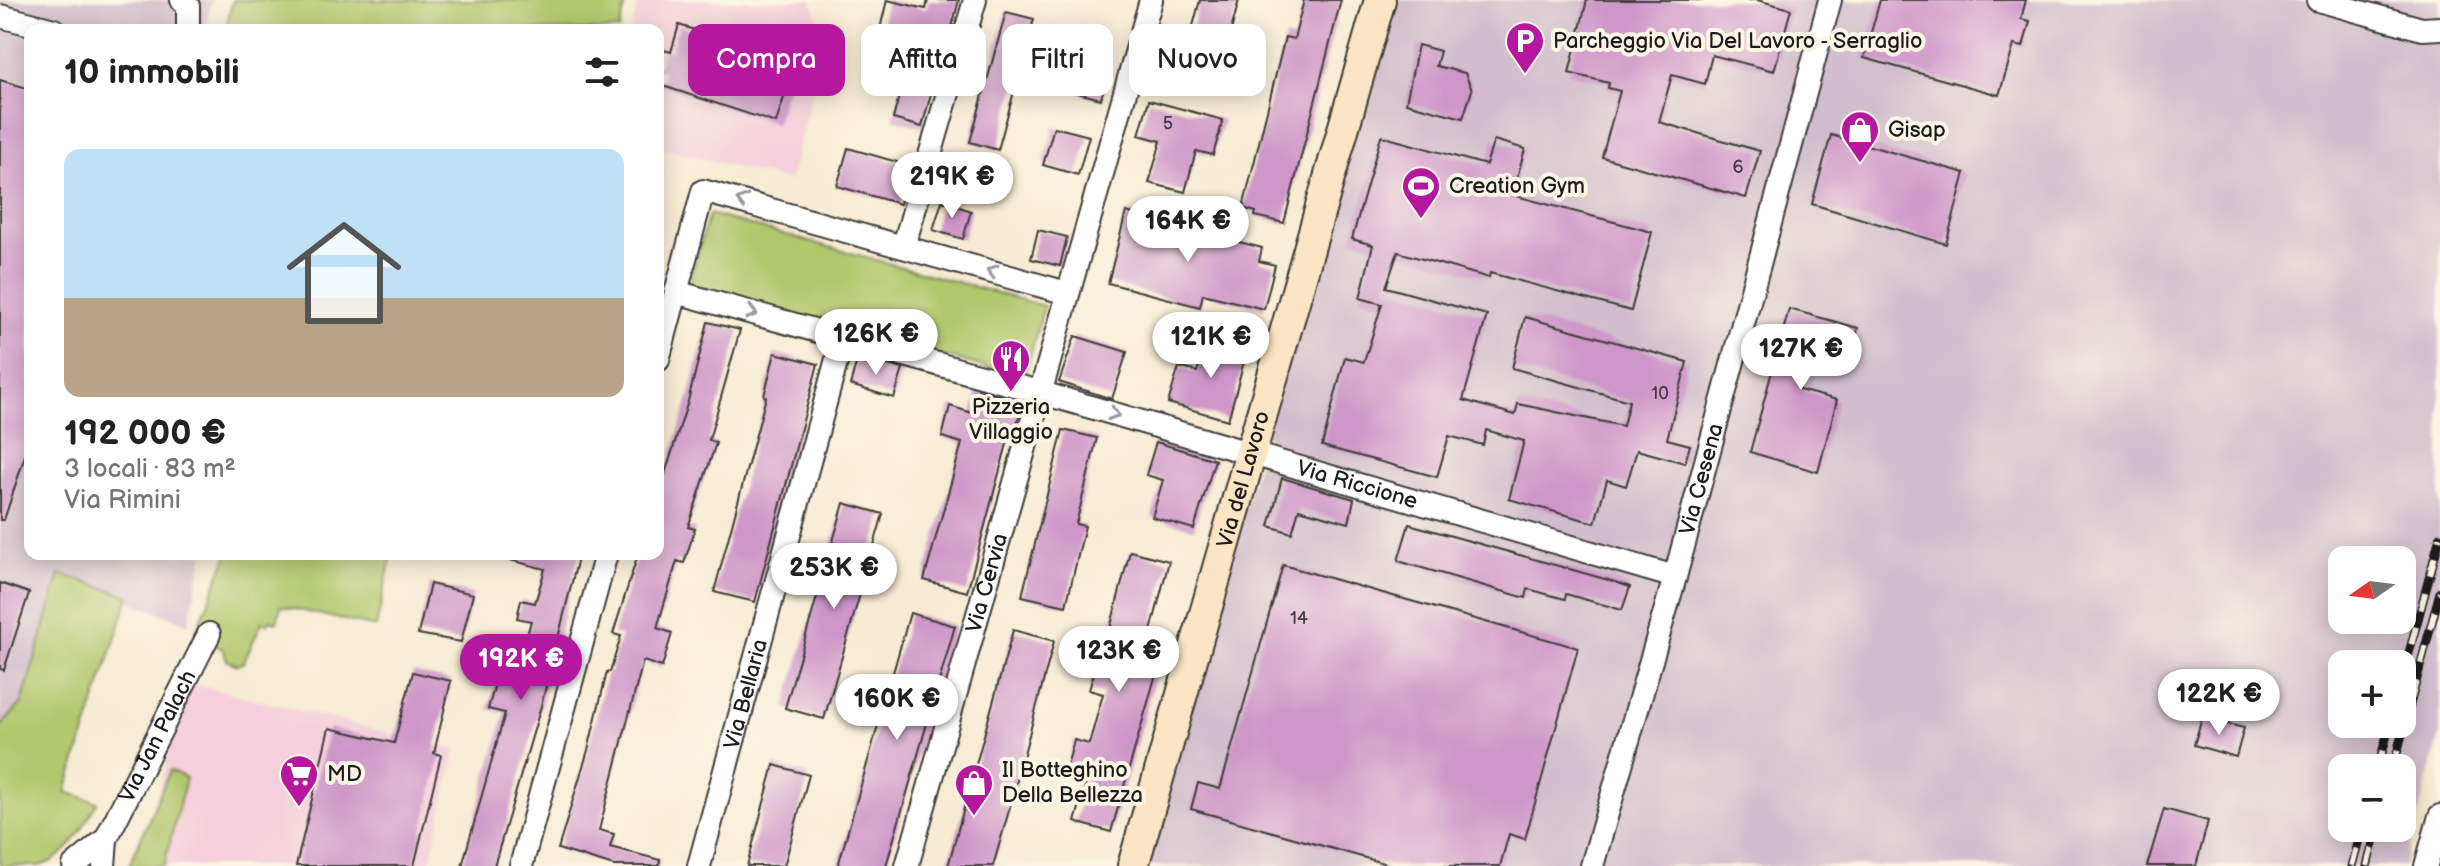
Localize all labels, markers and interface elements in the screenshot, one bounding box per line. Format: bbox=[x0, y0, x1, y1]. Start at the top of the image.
parking icon: Parcheggio Via Del Lavoro - Serraglio bbox=[1504, 20, 1546, 75]
chip: Compra bbox=[688, 24, 845, 96]
chip: Affitta bbox=[861, 24, 986, 96]
chip: Filtri bbox=[1002, 24, 1113, 96]
chip: Nuovo bbox=[1129, 24, 1266, 96]
place label: Parcheggio Via Del Lavoro - Serraglio bbox=[1553, 28, 1922, 55]
icon: filters bbox=[580, 50, 624, 94]
text: 10 immobili bbox=[64, 52, 240, 93]
shop icon: Gisap bbox=[1839, 109, 1881, 164]
house number: 5 bbox=[1163, 113, 1173, 134]
place label: Gisap bbox=[1888, 117, 1946, 144]
pin: 219K € bbox=[887, 152, 1017, 220]
house number: 6 bbox=[1733, 157, 1744, 178]
text: 219K € bbox=[909, 162, 995, 193]
sports icon: Creation Gym bbox=[1400, 165, 1442, 220]
place label: Creation Gym bbox=[1449, 173, 1585, 200]
one-way arrow bbox=[735, 194, 749, 211]
pin: 164K € bbox=[1123, 196, 1253, 264]
icon: home bbox=[272, 201, 416, 345]
text: 164K € bbox=[1145, 206, 1231, 237]
one-way arrow bbox=[986, 264, 999, 280]
one-way arrow bbox=[744, 303, 758, 320]
pin: 126K € bbox=[811, 309, 941, 377]
pin: 121K € bbox=[1146, 312, 1276, 380]
text: 126K € bbox=[833, 319, 919, 350]
text: 121K € bbox=[1170, 322, 1252, 353]
pin: 127K € bbox=[1736, 324, 1866, 392]
text: 127K € bbox=[1759, 334, 1843, 365]
restaurant icon: Pizzeria Villaggio bbox=[990, 338, 1032, 393]
house number: 10 bbox=[1651, 383, 1669, 404]
place label: Pizzeria Villaggio bbox=[969, 394, 1053, 446]
one-way arrow bbox=[1106, 405, 1120, 421]
street label: Via del Lavoro bbox=[1211, 408, 1276, 551]
text: 192 000 € bbox=[64, 413, 226, 454]
street label: Via Cesena bbox=[1673, 420, 1729, 538]
text: 3 locali · 83 m² bbox=[64, 454, 236, 485]
street label: Via Riccione bbox=[1294, 454, 1421, 515]
text: Via Rimini bbox=[64, 485, 181, 516]
street label: Via Cervia bbox=[960, 530, 1014, 636]
pin: 253K € bbox=[769, 543, 899, 611]
north arrow bbox=[2328, 546, 2416, 634]
map controls bbox=[2328, 546, 2416, 842]
text: 253K € bbox=[789, 553, 879, 584]
house number: 14 bbox=[1290, 608, 1308, 629]
pin: 123K € bbox=[1054, 626, 1184, 694]
pin: 192K € bbox=[456, 634, 586, 702]
street label: Via Bellaria bbox=[718, 636, 774, 752]
text: 123K € bbox=[1076, 636, 1162, 667]
text: 192K € bbox=[478, 644, 564, 675]
button: + bbox=[2328, 650, 2416, 738]
street label: Via Jan Palach bbox=[113, 666, 202, 807]
pin: 122K € bbox=[2154, 669, 2284, 737]
pin: 160K € bbox=[832, 674, 962, 742]
text: 122K € bbox=[2176, 679, 2262, 710]
text: 160K € bbox=[853, 684, 941, 715]
supermarket icon: MD bbox=[278, 753, 320, 808]
button: − bbox=[2328, 754, 2416, 842]
place label: Il Botteghino Della Bellezza bbox=[1002, 757, 1143, 809]
place label: MD bbox=[327, 761, 362, 788]
shop icon: Il Botteghino Della Bellezza bbox=[953, 762, 995, 817]

